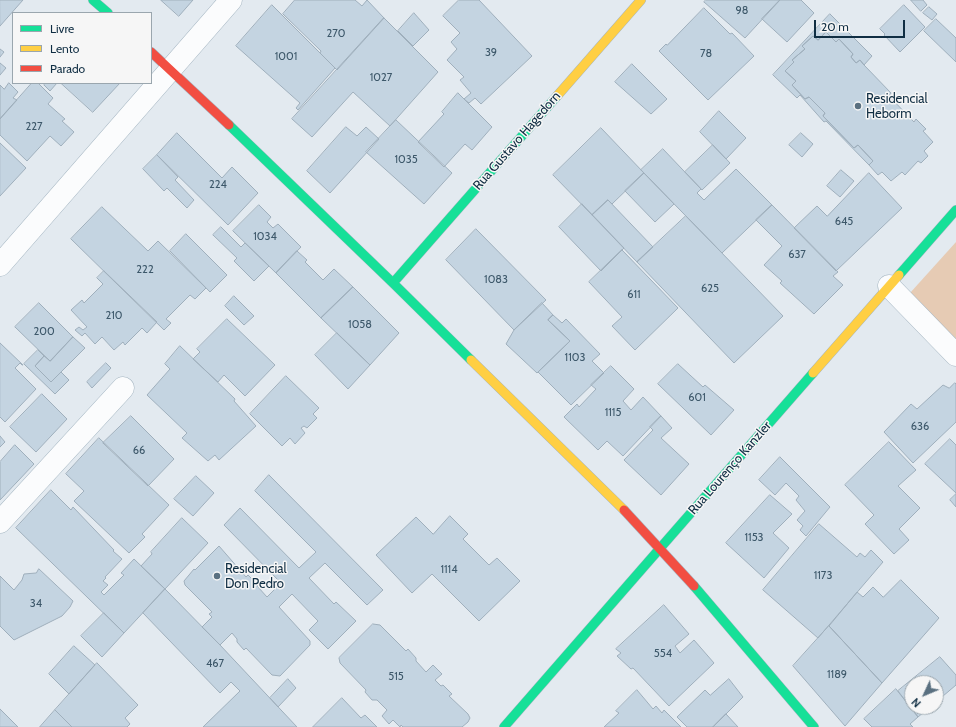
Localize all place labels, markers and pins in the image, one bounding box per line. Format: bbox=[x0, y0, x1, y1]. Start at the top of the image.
place label: Residencial Heborm bbox=[866, 91, 927, 122]
marker: Residencial Heborm bbox=[853, 101, 863, 111]
place label: Residencial Don Pedro bbox=[225, 561, 286, 592]
marker: Residencial Don Pedro bbox=[212, 571, 222, 581]

